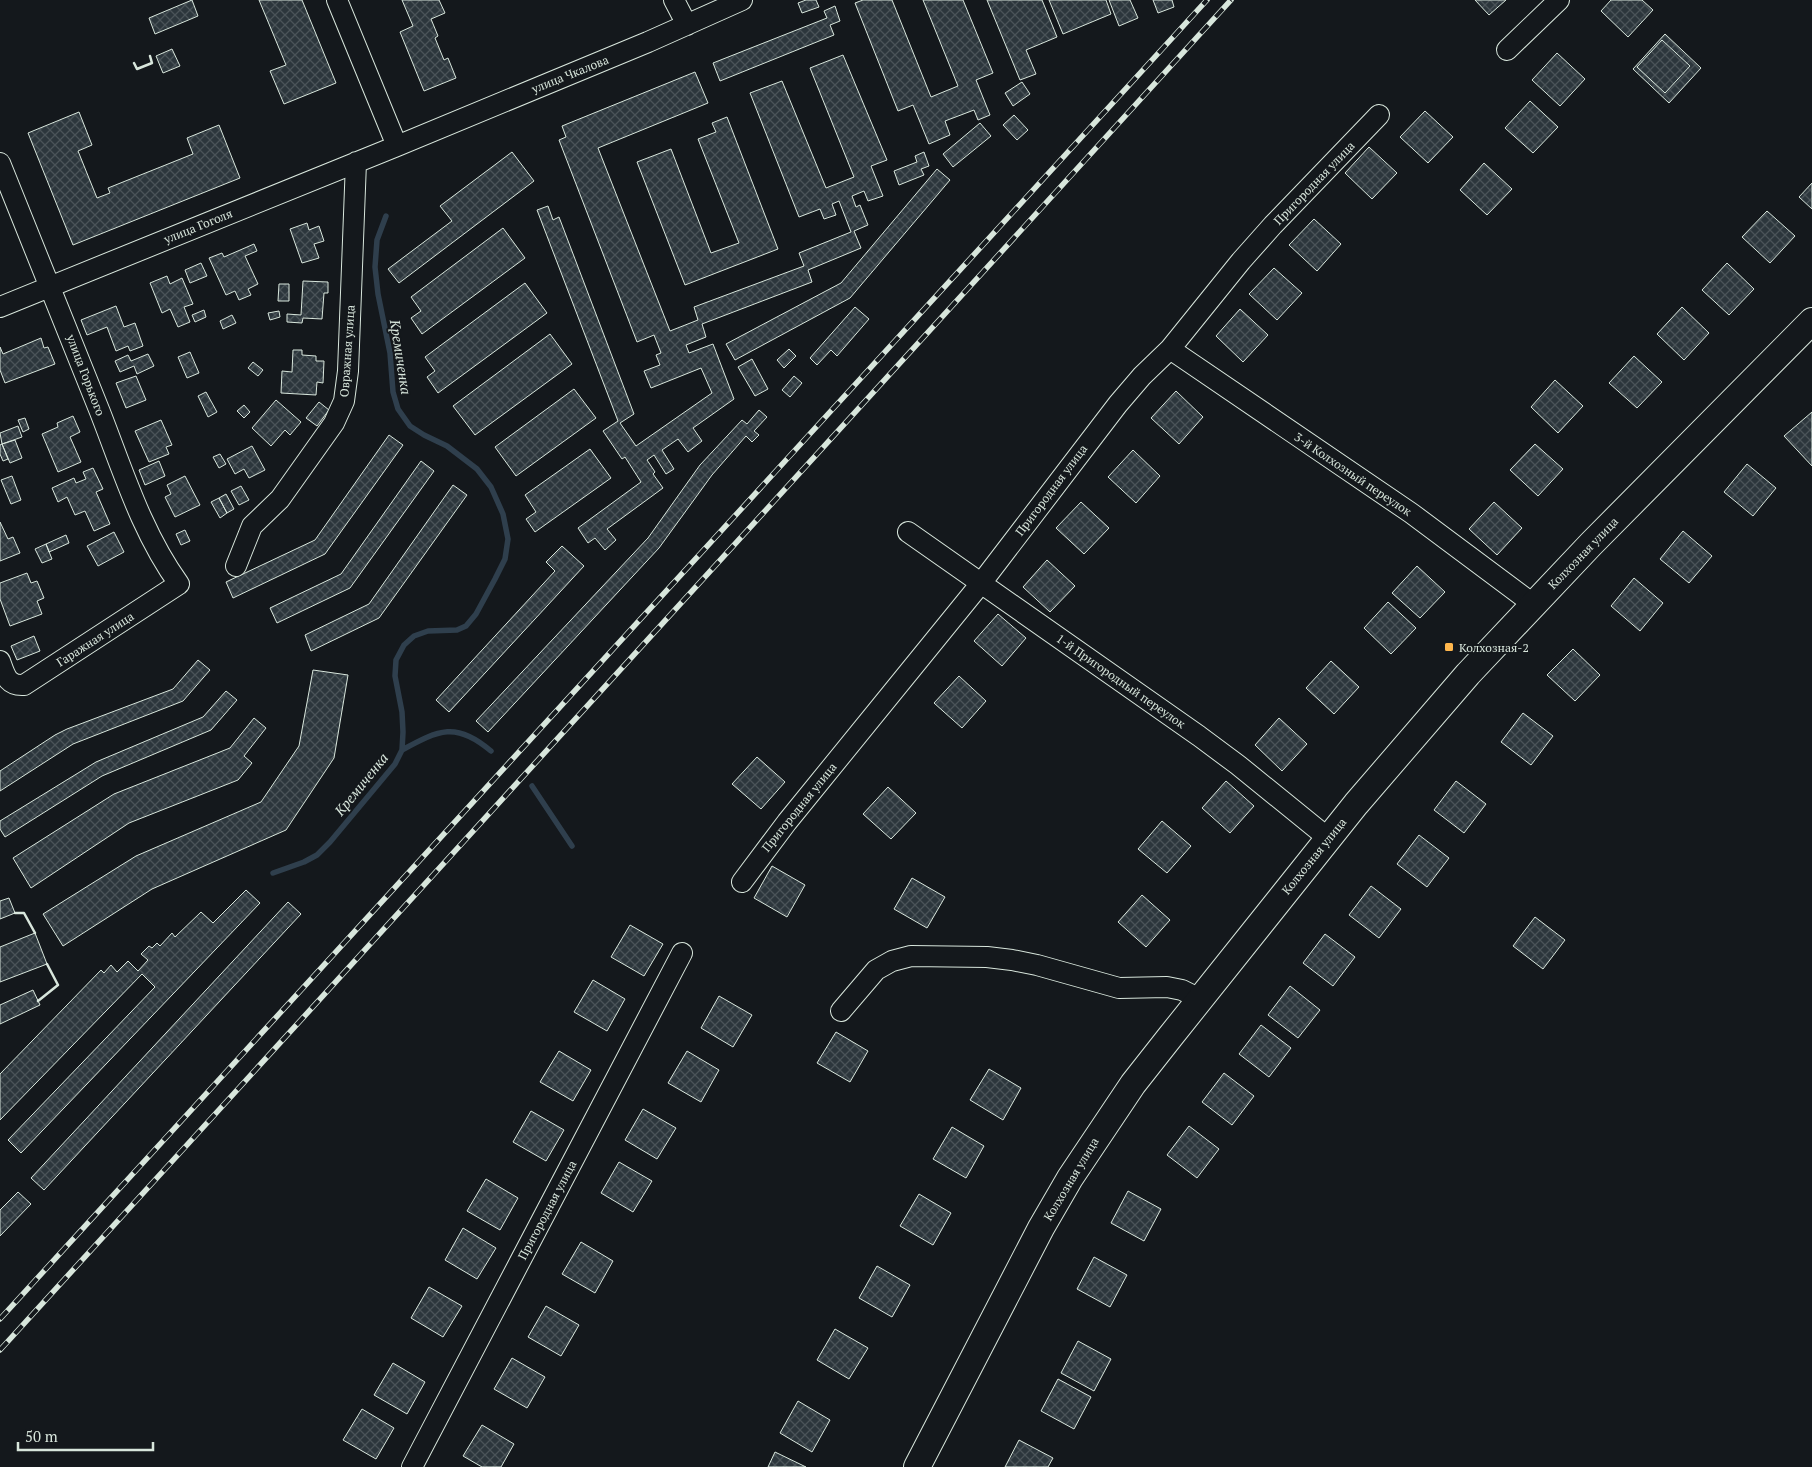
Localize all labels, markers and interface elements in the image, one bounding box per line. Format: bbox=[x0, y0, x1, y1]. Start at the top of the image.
street label: улица Чкалова bbox=[528, 52, 611, 97]
street label: Пригородная улица bbox=[1270, 138, 1358, 228]
street label: улица Гоголя bbox=[161, 205, 234, 247]
street label: Овражная улица bbox=[336, 304, 358, 398]
water label: Кремиченка bbox=[386, 317, 416, 396]
street label: улица Горького bbox=[63, 331, 109, 418]
street label: 3-й Колхозный переулок bbox=[1291, 429, 1415, 519]
street label: Пригородная улица bbox=[1012, 441, 1090, 539]
street label: Колхозная улица bbox=[1545, 514, 1621, 592]
street label: Гаражная улица bbox=[54, 608, 136, 670]
street label: 1-й Пригородный переулок bbox=[1054, 631, 1189, 732]
place label: Колхозная-2 bbox=[1459, 640, 1529, 655]
marker: Колхозная-2 bbox=[1443, 641, 1455, 653]
water label: Кремиченка bbox=[329, 749, 392, 820]
street label: Пригородная улица bbox=[758, 759, 840, 855]
street label: Колхозная улица bbox=[1278, 815, 1350, 897]
street label: Колхозная улица bbox=[1040, 1135, 1102, 1223]
street label: Пригородная улица bbox=[514, 1158, 580, 1262]
scale bar bbox=[18, 1420, 152, 1452]
text: 50 m bbox=[25, 1426, 58, 1446]

